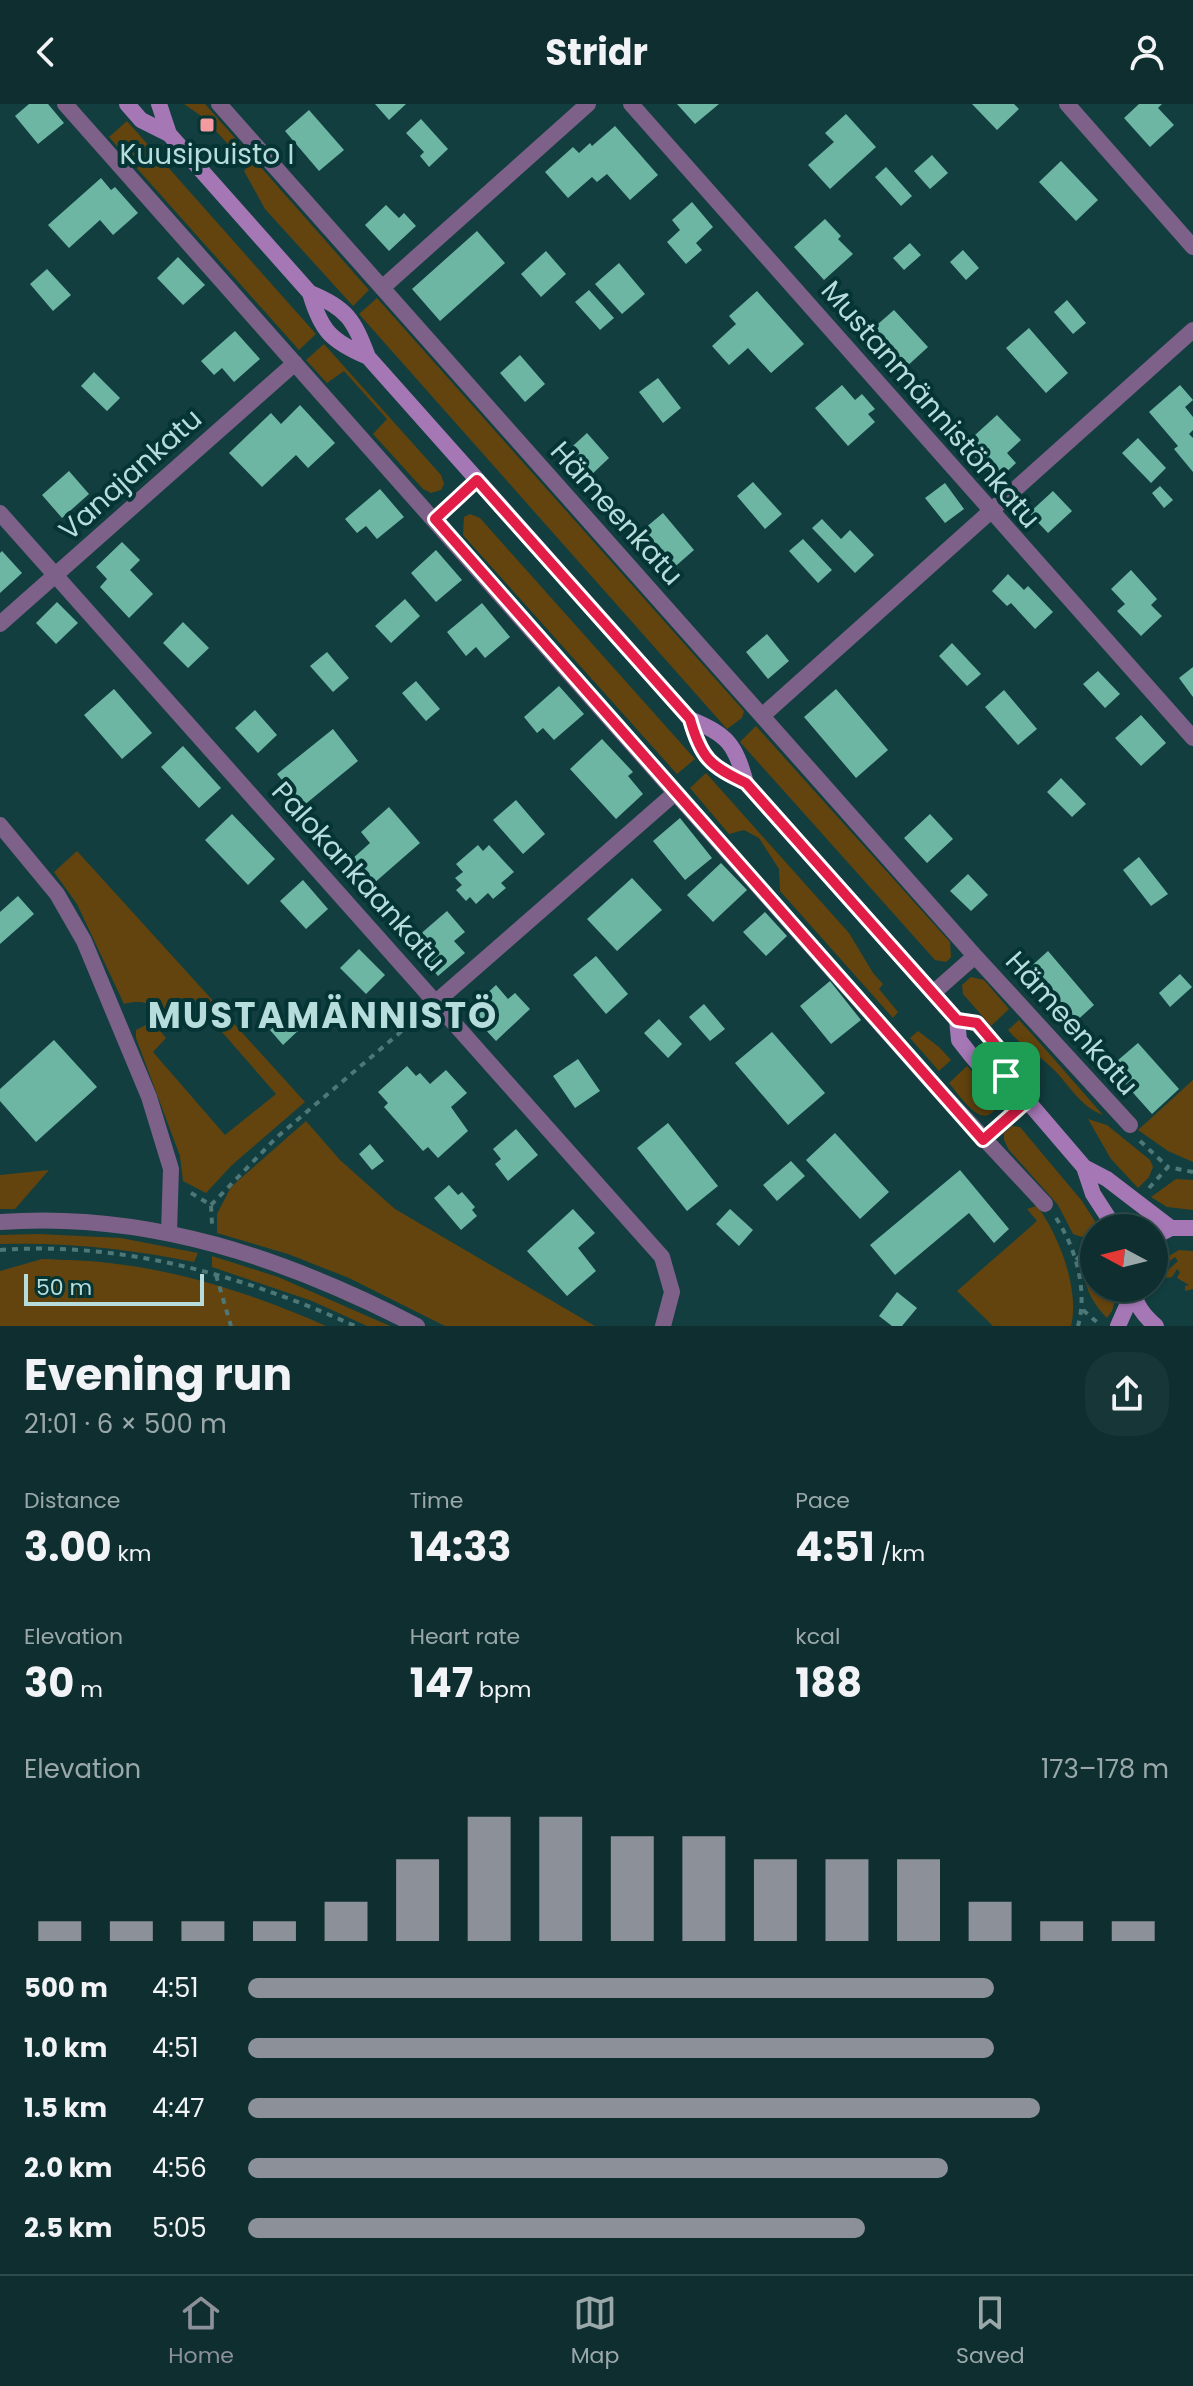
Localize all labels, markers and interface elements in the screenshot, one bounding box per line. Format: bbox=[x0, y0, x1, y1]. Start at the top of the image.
text: Stridr bbox=[545, 27, 648, 78]
icon: back bbox=[24, 30, 68, 74]
icon: person bbox=[1125, 30, 1169, 74]
marker: Kuusipuisto I bbox=[198, 116, 216, 134]
place label: Kuusipuisto I bbox=[120, 135, 294, 174]
street label: Mustanmännistönkatu bbox=[812, 272, 1049, 536]
street label: Vanajankatu bbox=[50, 400, 210, 549]
street label: Hämeenkatu bbox=[541, 433, 692, 594]
street label: Palokankaankatu bbox=[263, 773, 454, 980]
street label: Hämeenkatu bbox=[996, 943, 1147, 1104]
district label: MUSTAMÄNNISTÖ bbox=[148, 990, 498, 1041]
pin bbox=[972, 1042, 1040, 1110]
icon: arrive bbox=[984, 1054, 1028, 1098]
north arrow bbox=[1080, 1214, 1168, 1302]
map controls bbox=[1080, 1214, 1168, 1302]
scale bar bbox=[24, 1270, 204, 1306]
text: 50 m bbox=[36, 1272, 92, 1303]
text: Evening run bbox=[24, 1344, 292, 1405]
button: share bbox=[1085, 1352, 1169, 1436]
text: 21:01 · 6 × 500 m bbox=[24, 1406, 227, 1442]
text: Distance bbox=[24, 1485, 120, 1516]
text: Time bbox=[410, 1485, 463, 1516]
text: Pace bbox=[795, 1485, 850, 1516]
text: 3.00 bbox=[24, 1519, 112, 1575]
text: 14:33 bbox=[410, 1519, 512, 1575]
text: 4:51 bbox=[795, 1519, 875, 1575]
text: km bbox=[112, 1538, 152, 1569]
text: /km bbox=[875, 1538, 925, 1569]
text: Elevation bbox=[24, 1621, 123, 1652]
text: Heart rate bbox=[410, 1621, 520, 1652]
text: kcal bbox=[795, 1621, 840, 1652]
text: 30 bbox=[24, 1655, 74, 1711]
text: 147 bbox=[410, 1655, 473, 1711]
text: 188 bbox=[795, 1655, 862, 1711]
text: m bbox=[74, 1674, 103, 1705]
text: bpm bbox=[473, 1674, 531, 1705]
text: Elevation bbox=[24, 1751, 141, 1787]
text: 173–178 m bbox=[1041, 1751, 1169, 1787]
text: 500 m bbox=[24, 1970, 108, 2006]
text: 4:51 bbox=[152, 1970, 199, 2006]
text: 1.0 km bbox=[24, 2030, 107, 2066]
text: 4:51 bbox=[152, 2030, 199, 2066]
text: 1.5 km bbox=[24, 2090, 107, 2126]
text: 4:47 bbox=[152, 2090, 204, 2126]
text: 2.0 km bbox=[24, 2150, 112, 2186]
text: 4:56 bbox=[152, 2150, 207, 2186]
text: 2.5 km bbox=[24, 2210, 112, 2246]
text: 5:05 bbox=[152, 2210, 207, 2246]
tab: Home bbox=[168, 2291, 234, 2372]
tab: Map bbox=[571, 2291, 619, 2372]
tab: Saved bbox=[956, 2291, 1025, 2372]

